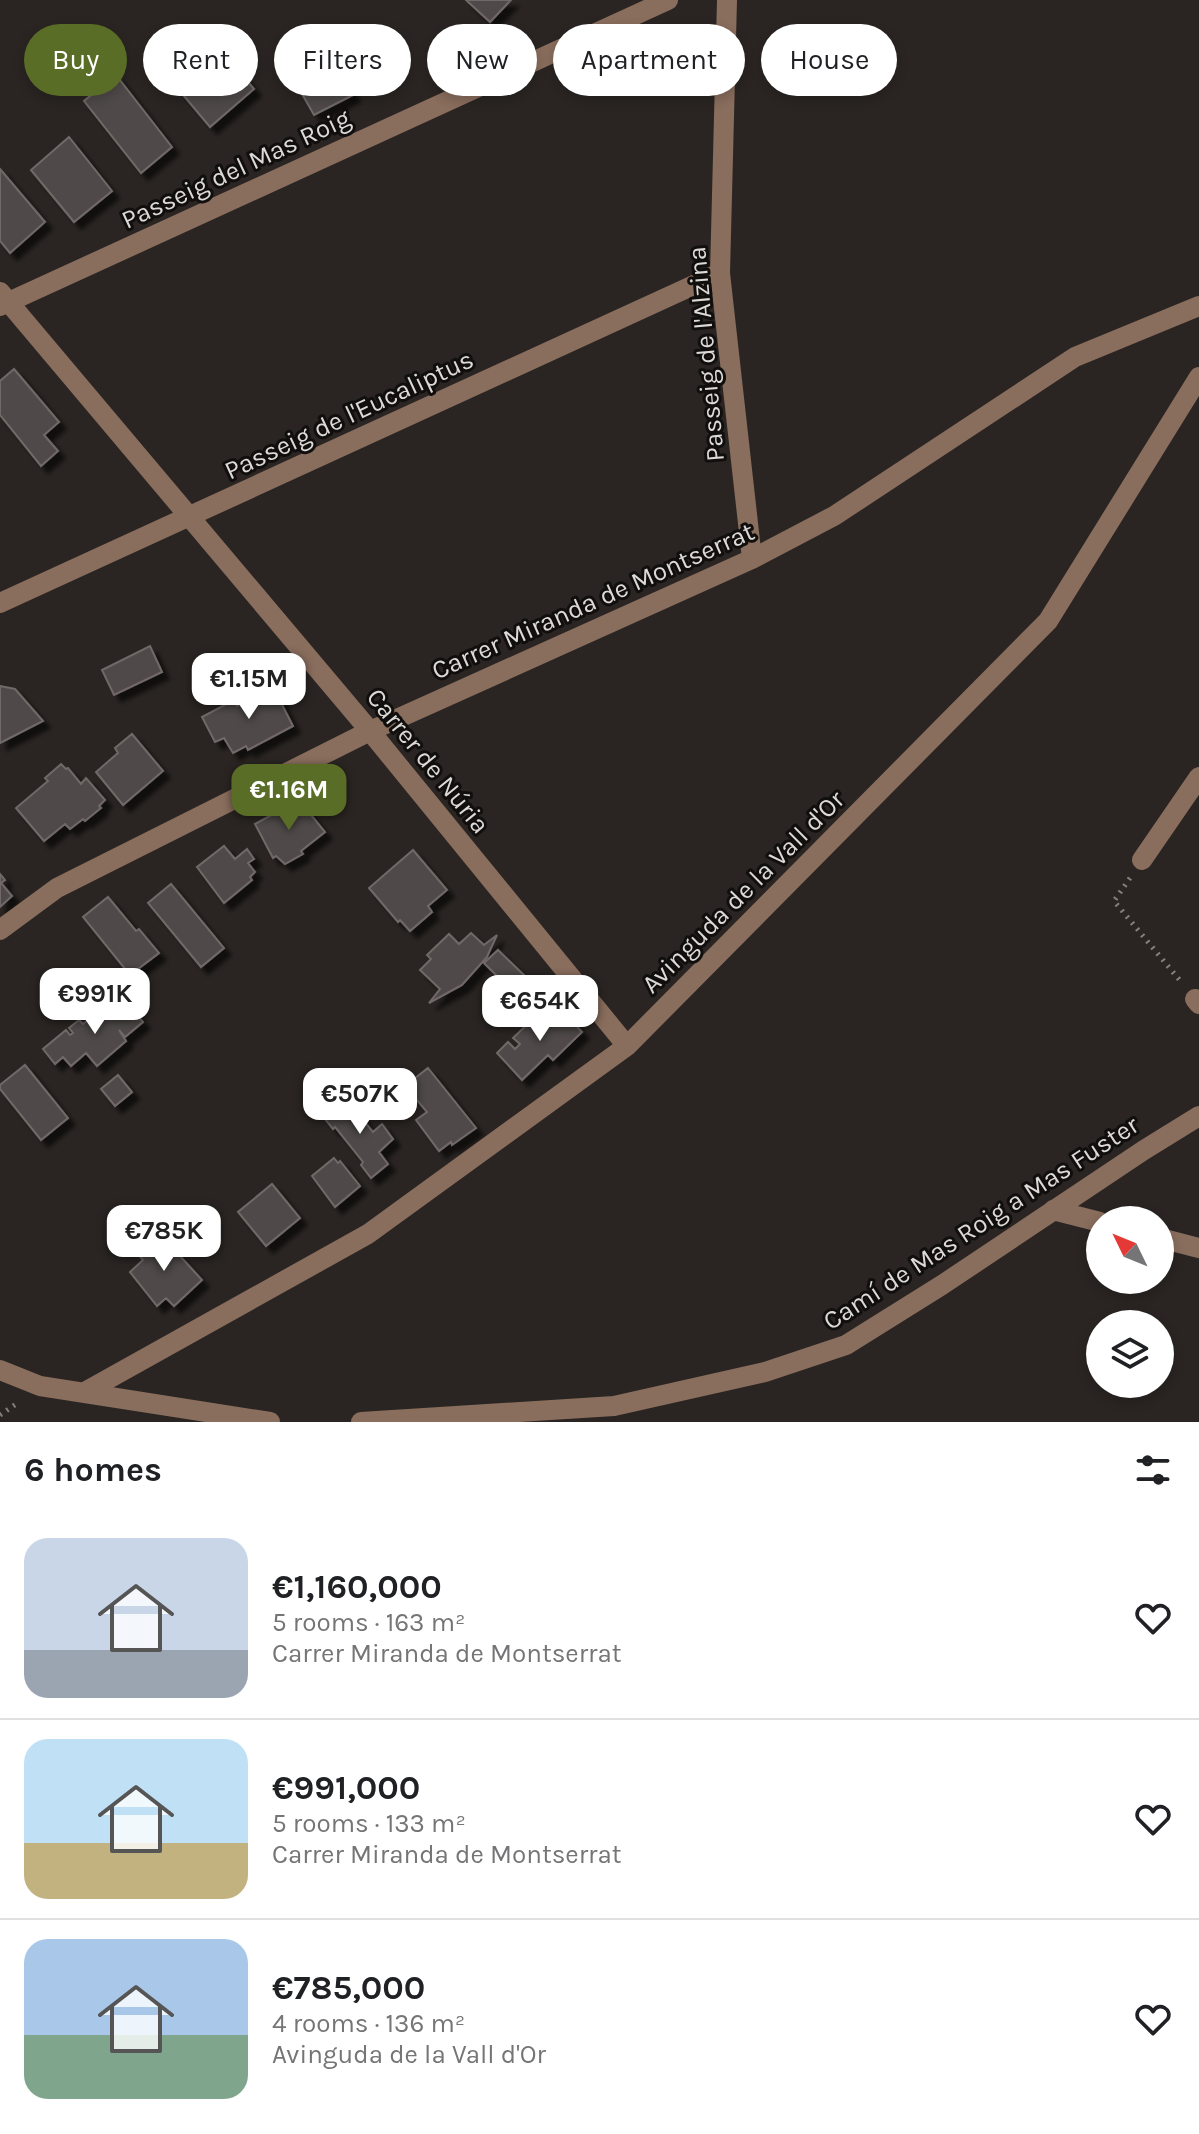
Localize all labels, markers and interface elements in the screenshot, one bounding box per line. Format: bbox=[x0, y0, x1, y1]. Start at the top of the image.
chip: Buy bbox=[24, 24, 127, 96]
chip: Rent bbox=[143, 24, 258, 96]
chip: Filters bbox=[274, 24, 411, 96]
chip: New bbox=[427, 24, 537, 96]
chip: Apartment bbox=[553, 24, 745, 96]
chip: House bbox=[761, 24, 897, 96]
street label: Passeig del Mas Roig bbox=[117, 102, 356, 236]
street label: Passeig de l'Alzina bbox=[681, 245, 731, 463]
street label: Passeig de l'Eucaliptus bbox=[220, 344, 478, 486]
street label: Carrer Miranda de Montserrat bbox=[427, 516, 759, 686]
pin: €1.15M bbox=[184, 653, 314, 721]
text: €1.15M bbox=[210, 663, 288, 694]
street label: Carrer de Núria bbox=[360, 682, 496, 840]
pin: €1.16M bbox=[224, 764, 354, 832]
text: €1.16M bbox=[249, 774, 329, 805]
street label: Avinguda de la Vall d'Or bbox=[635, 784, 851, 1000]
pin: €991K bbox=[39, 968, 151, 1036]
pin: €654K bbox=[484, 975, 596, 1043]
text: €991K bbox=[58, 978, 132, 1009]
text: €654K bbox=[500, 985, 580, 1016]
pin: €507K bbox=[304, 1068, 416, 1136]
text: €507K bbox=[321, 1078, 399, 1109]
street label: Camí de Mas Roig a Mas Fuster bbox=[817, 1109, 1145, 1337]
pin: €785K bbox=[108, 1205, 220, 1273]
north arrow bbox=[1086, 1206, 1174, 1294]
map controls bbox=[1086, 1206, 1174, 1398]
text: €785K bbox=[125, 1215, 203, 1246]
button: layers bbox=[1086, 1310, 1174, 1398]
icon: filters bbox=[1131, 1448, 1175, 1492]
text: 6 homes bbox=[24, 1450, 162, 1490]
text: €1,160,000 bbox=[272, 1567, 442, 1607]
icon: home bbox=[88, 1570, 184, 1666]
icon: heart bbox=[1131, 1596, 1175, 1640]
text: 5 rooms · 163 m² bbox=[272, 1607, 465, 1638]
text: Carrer Miranda de Montserrat bbox=[272, 1638, 622, 1669]
text: €991,000 bbox=[272, 1768, 420, 1808]
icon: home bbox=[88, 1771, 184, 1867]
icon: heart bbox=[1131, 1797, 1175, 1841]
text: 5 rooms · 133 m² bbox=[272, 1808, 466, 1839]
text: Carrer Miranda de Montserrat bbox=[272, 1839, 622, 1870]
text: €785,000 bbox=[272, 1968, 425, 2008]
icon: home bbox=[88, 1971, 184, 2067]
icon: heart bbox=[1131, 1997, 1175, 2041]
text: 4 rooms · 136 m² bbox=[272, 2008, 465, 2039]
text: Avinguda de la Vall d'Or bbox=[272, 2039, 546, 2070]

